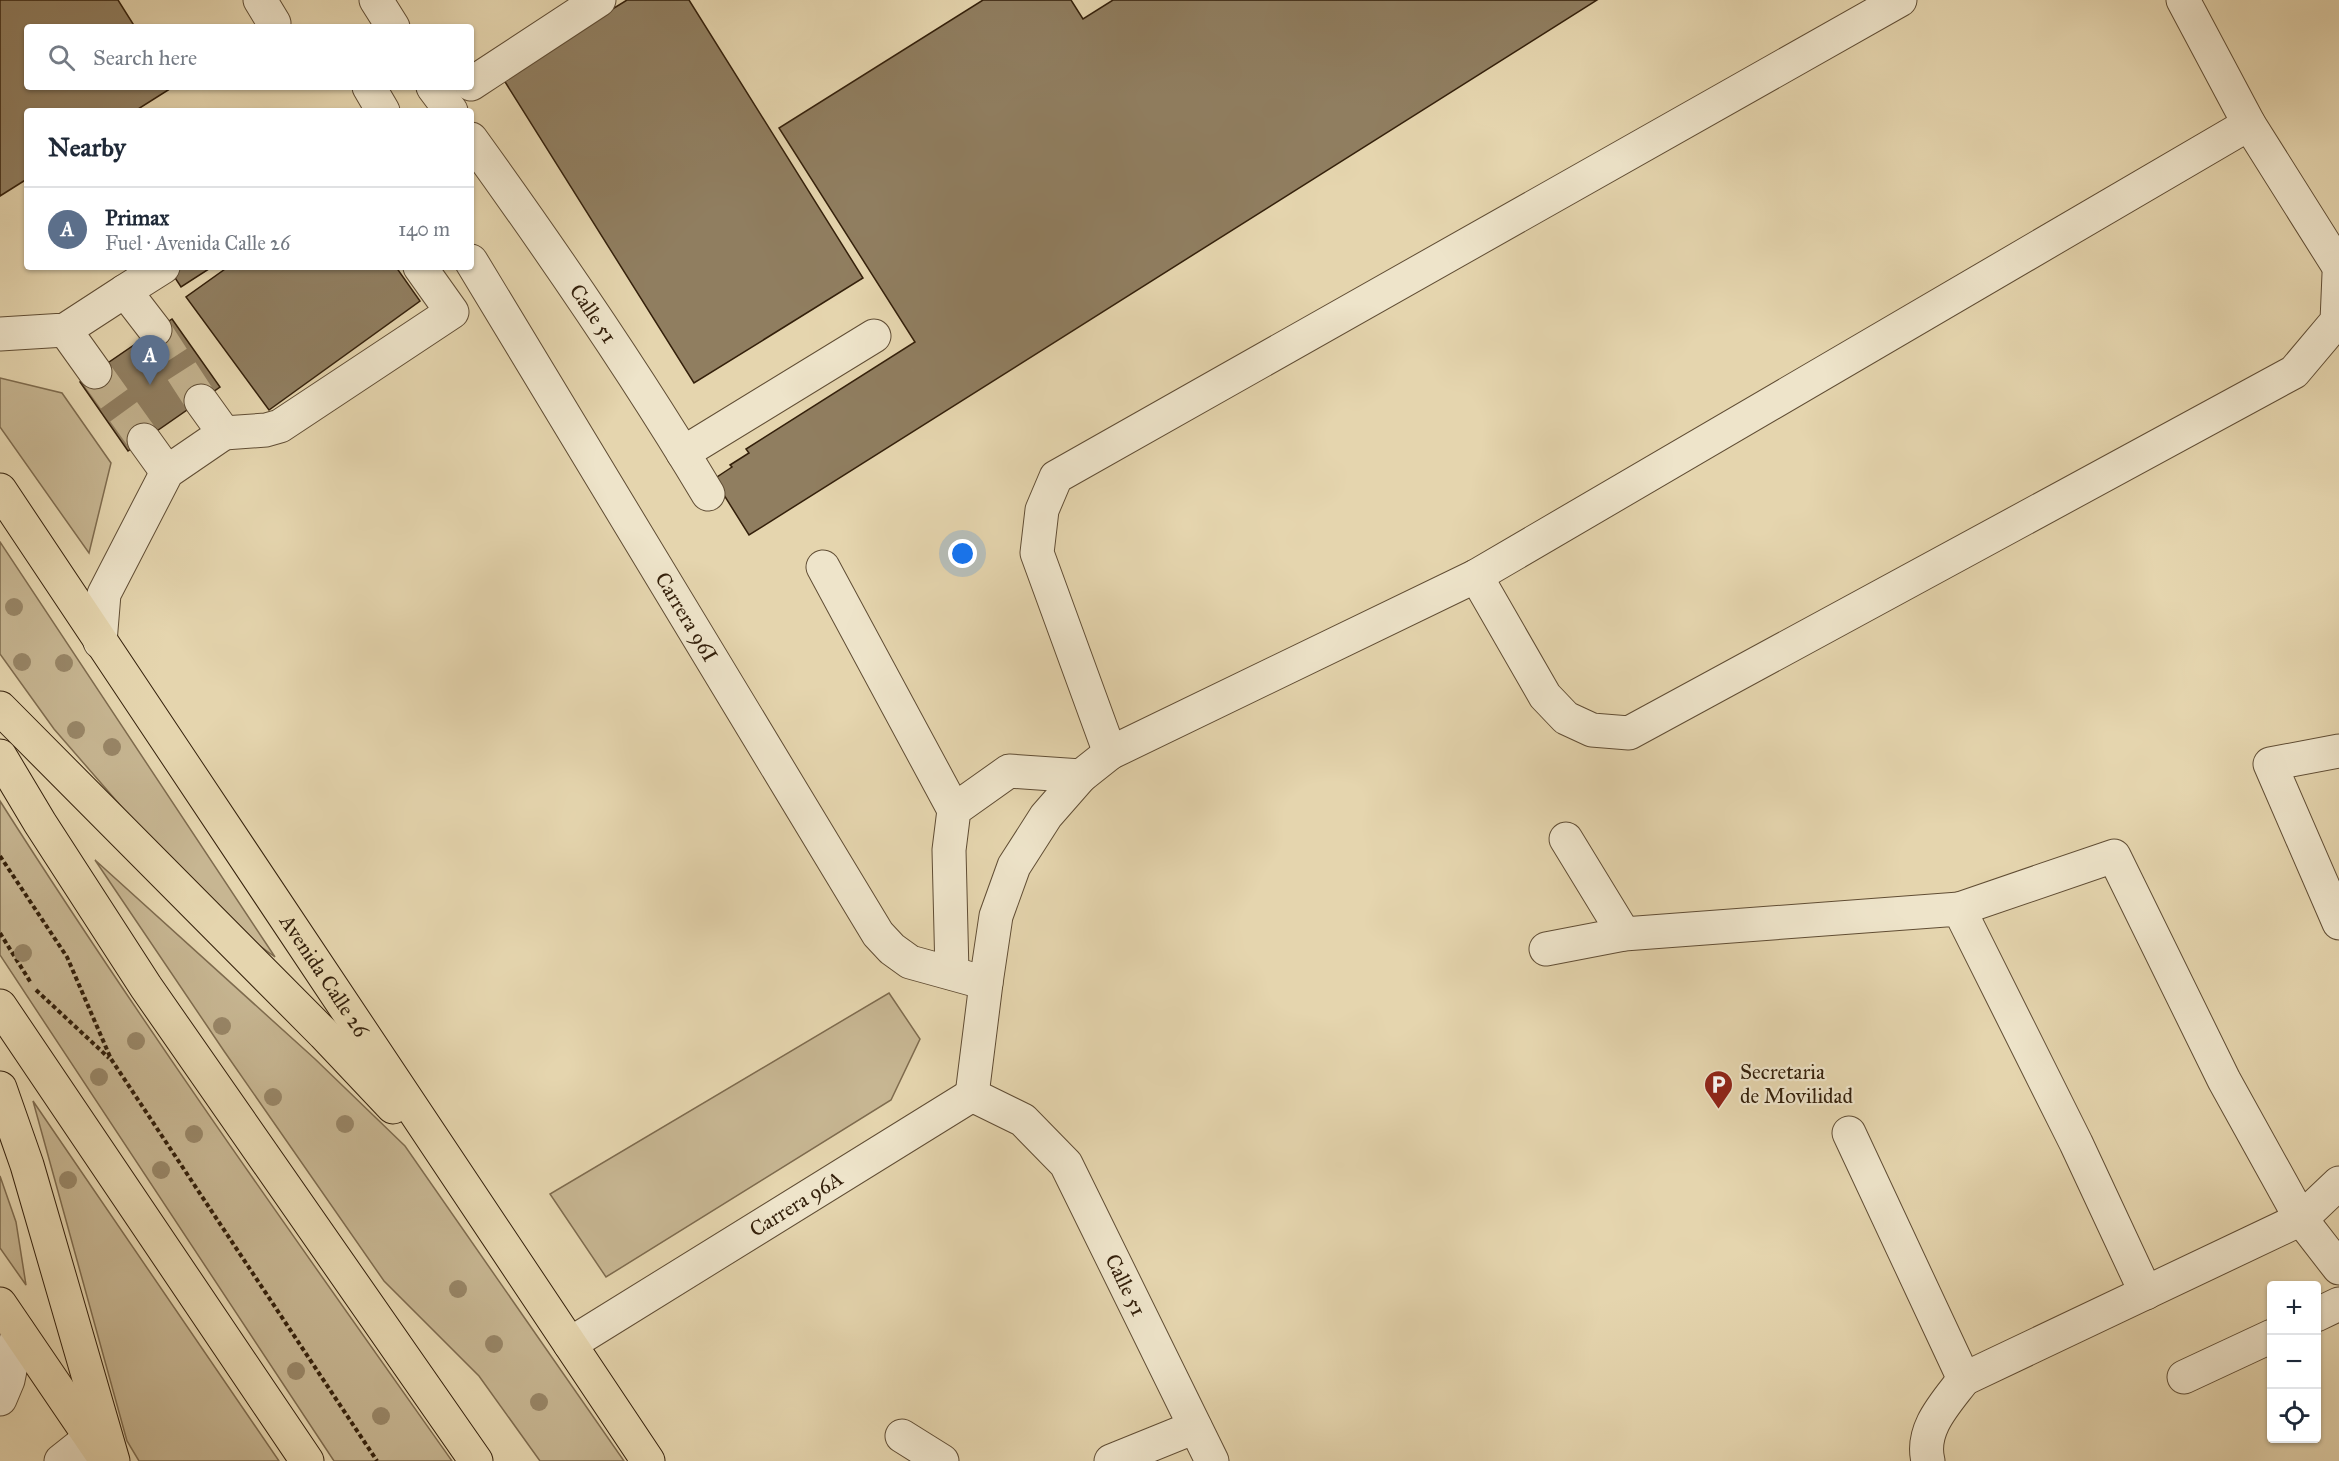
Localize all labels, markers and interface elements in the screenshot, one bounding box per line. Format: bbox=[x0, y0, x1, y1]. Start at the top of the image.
search box bbox=[24, 24, 474, 90]
icon: search bbox=[45, 41, 78, 74]
text: Search here bbox=[93, 44, 197, 71]
text: Nearby bbox=[48, 131, 126, 163]
text: Primax bbox=[105, 204, 169, 231]
text: A bbox=[61, 217, 74, 241]
text: 140 m bbox=[398, 217, 450, 241]
text: Fuel · Avenida Calle 26 bbox=[105, 231, 290, 255]
street label: Calle 51 bbox=[564, 279, 622, 348]
pin: A bbox=[130, 336, 170, 385]
your location bbox=[948, 539, 977, 568]
street label: Carrera 96I bbox=[649, 567, 723, 666]
street label: Avenida Calle 26 bbox=[273, 909, 375, 1043]
place label: Secretaria de Movilidad bbox=[1740, 1059, 1853, 1109]
parking icon: Secretaria de Movilidad bbox=[1703, 1068, 1735, 1110]
street label: Carrera 96A bbox=[745, 1165, 848, 1243]
street label: Calle 51 bbox=[1099, 1250, 1152, 1320]
map controls bbox=[2267, 1281, 2321, 1443]
button: + bbox=[2267, 1281, 2321, 1335]
button: − bbox=[2267, 1335, 2321, 1389]
button: locate bbox=[2267, 1389, 2321, 1443]

